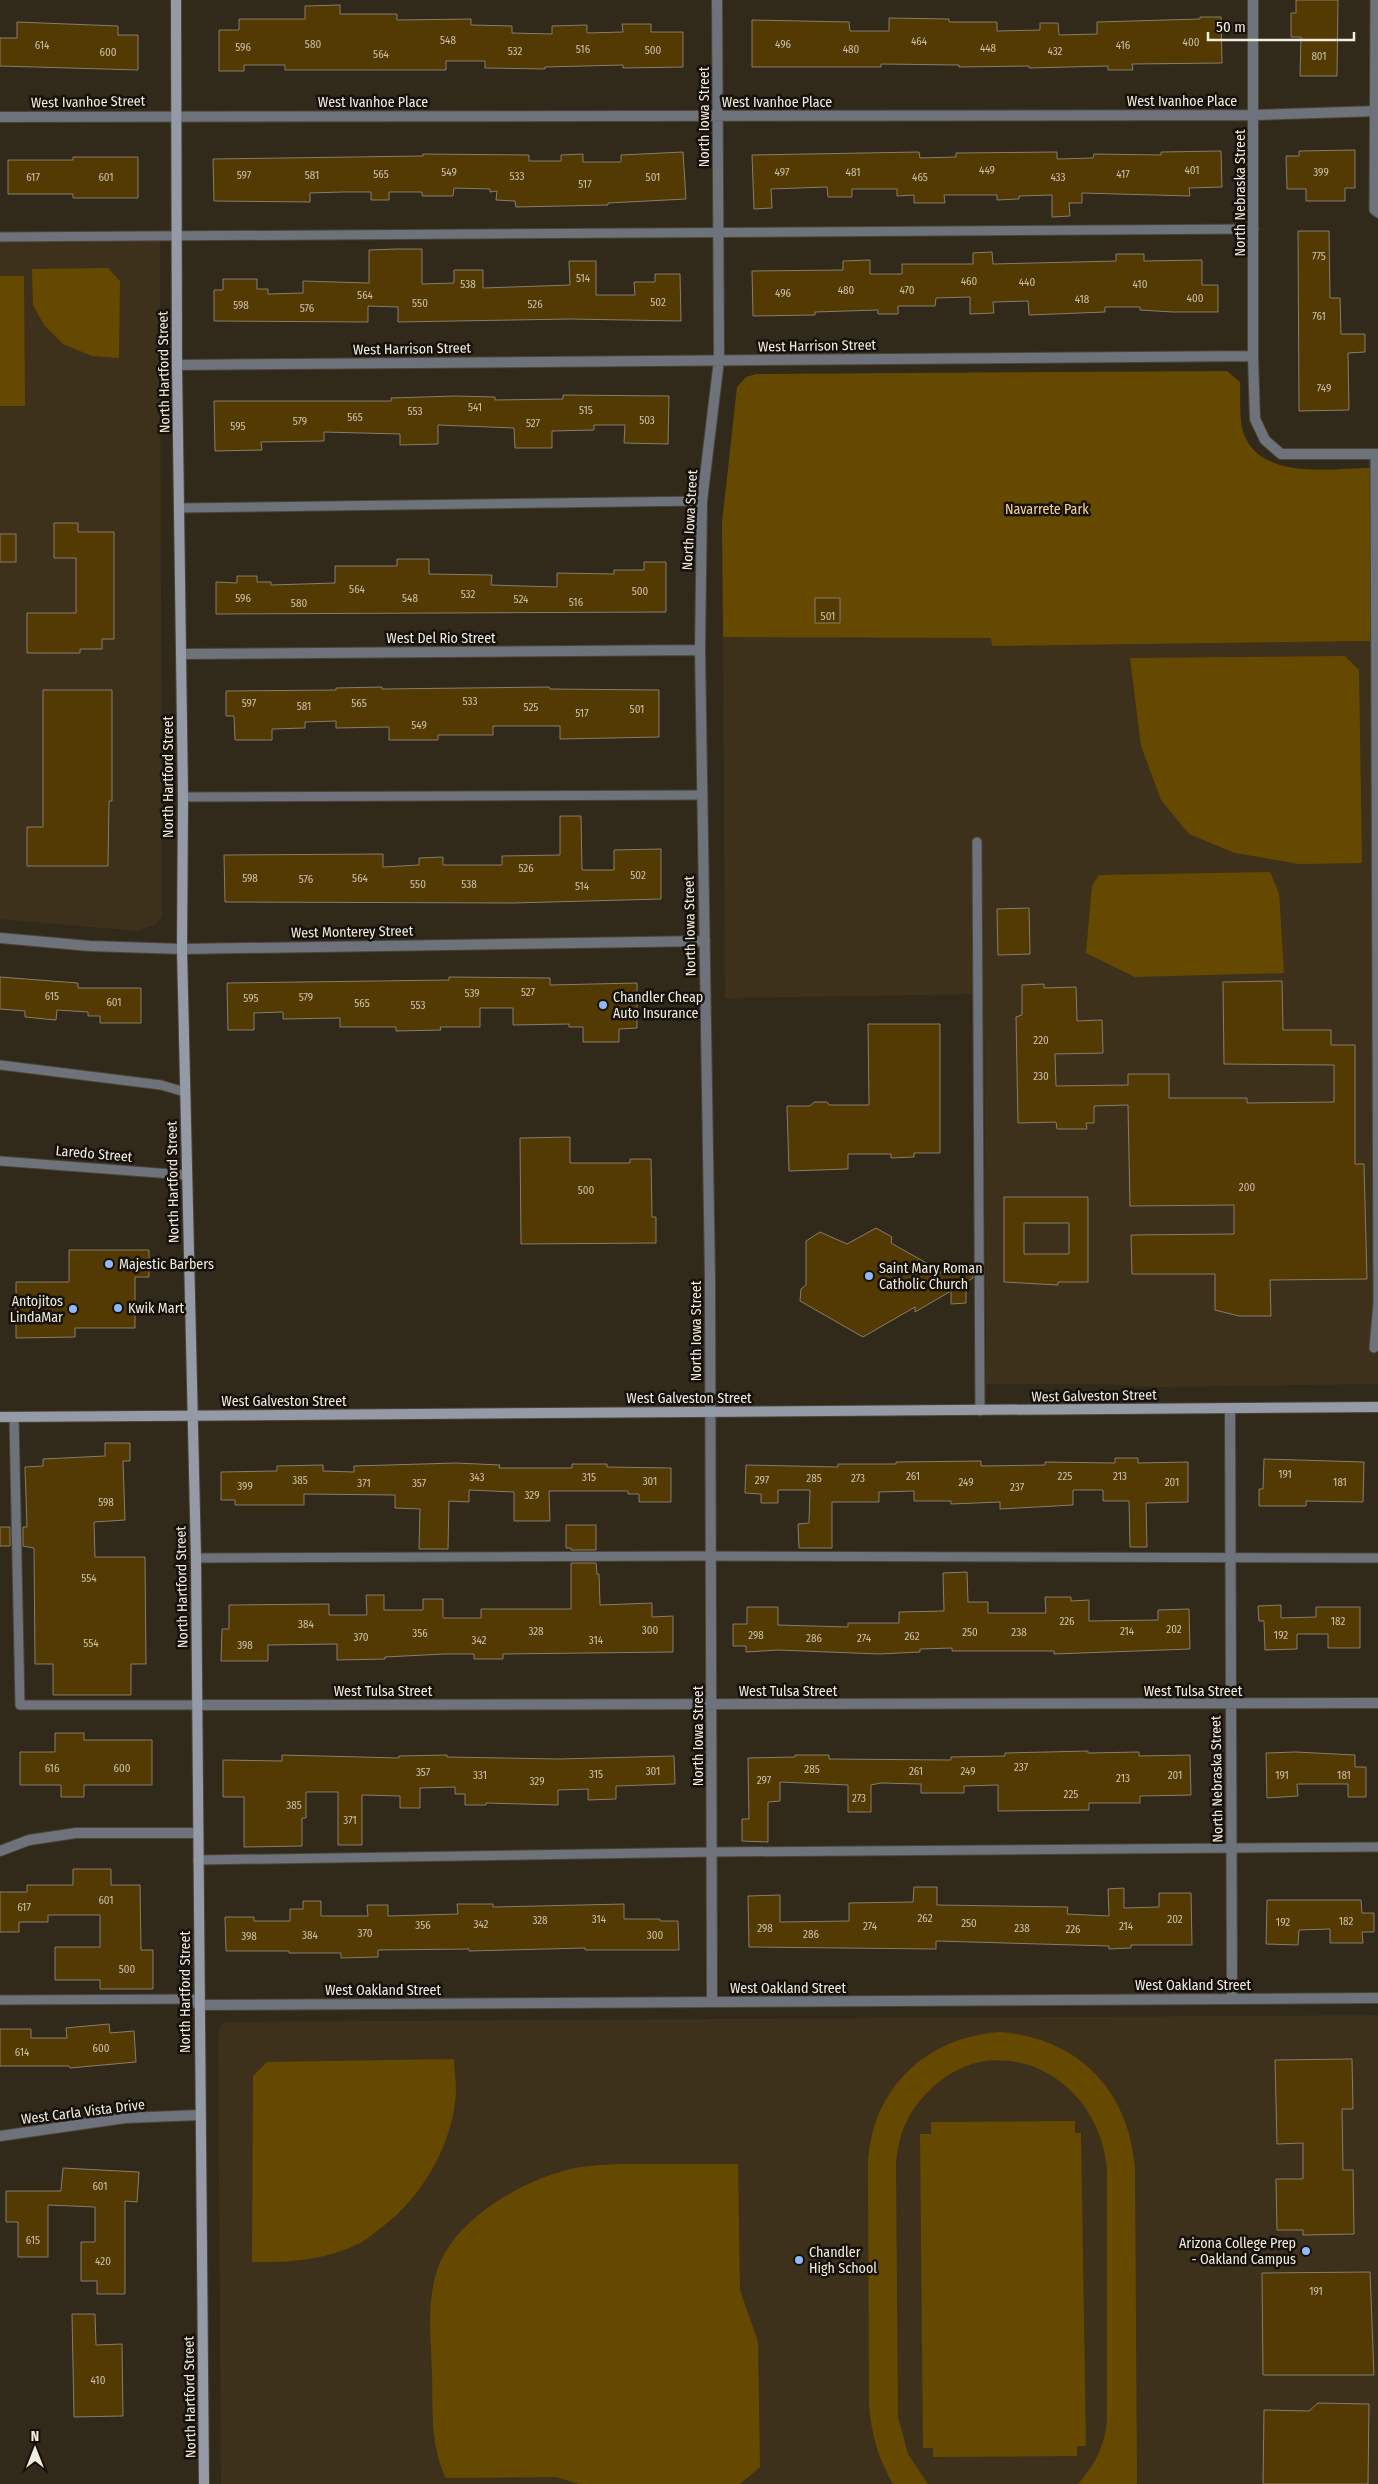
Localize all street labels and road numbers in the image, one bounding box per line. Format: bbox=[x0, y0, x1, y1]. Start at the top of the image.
street label: North Iowa Street bbox=[696, 66, 713, 167]
street label: West Ivanhoe Street bbox=[31, 92, 146, 111]
street label: West Ivanhoe Place bbox=[1127, 93, 1237, 110]
street label: West Ivanhoe Place bbox=[318, 94, 428, 111]
street label: West Ivanhoe Place bbox=[722, 94, 832, 111]
street label: North Nebraska Street bbox=[1232, 129, 1249, 256]
street label: North Hartford Street bbox=[154, 310, 174, 433]
street label: West Harrison Street bbox=[758, 336, 877, 356]
street label: West Harrison Street bbox=[353, 339, 472, 359]
street label: North Iowa Street bbox=[679, 469, 701, 571]
street label: West Del Rio Street bbox=[386, 630, 496, 647]
street label: North Hartford Street bbox=[160, 716, 177, 838]
street label: North Iowa Street bbox=[681, 875, 699, 976]
street label: West Monterey Street bbox=[291, 922, 414, 942]
street label: North Hartford Street bbox=[163, 1120, 183, 1243]
street label: Laredo Street bbox=[55, 1142, 133, 1166]
street label: North Iowa Street bbox=[688, 1280, 705, 1381]
street label: West Galveston Street bbox=[1031, 1386, 1157, 1406]
street label: West Galveston Street bbox=[626, 1390, 752, 1407]
street label: West Galveston Street bbox=[221, 1393, 347, 1410]
street label: North Hartford Street bbox=[172, 1525, 192, 1648]
street label: West Tulsa Street bbox=[334, 1683, 433, 1700]
street label: West Tulsa Street bbox=[739, 1683, 838, 1700]
street label: West Tulsa Street bbox=[1144, 1683, 1243, 1700]
street label: North Iowa Street bbox=[690, 1685, 707, 1786]
street label: North Nebraska Street bbox=[1207, 1715, 1227, 1843]
street label: North Hartford Street bbox=[177, 1931, 194, 2053]
street label: West Oakland Street bbox=[1135, 1977, 1252, 1994]
street label: West Oakland Street bbox=[730, 1980, 847, 1997]
street label: West Oakland Street bbox=[325, 1982, 442, 1999]
street label: West Carla Vista Drive bbox=[20, 2096, 146, 2128]
street label: North Hartford Street bbox=[180, 2335, 200, 2458]

